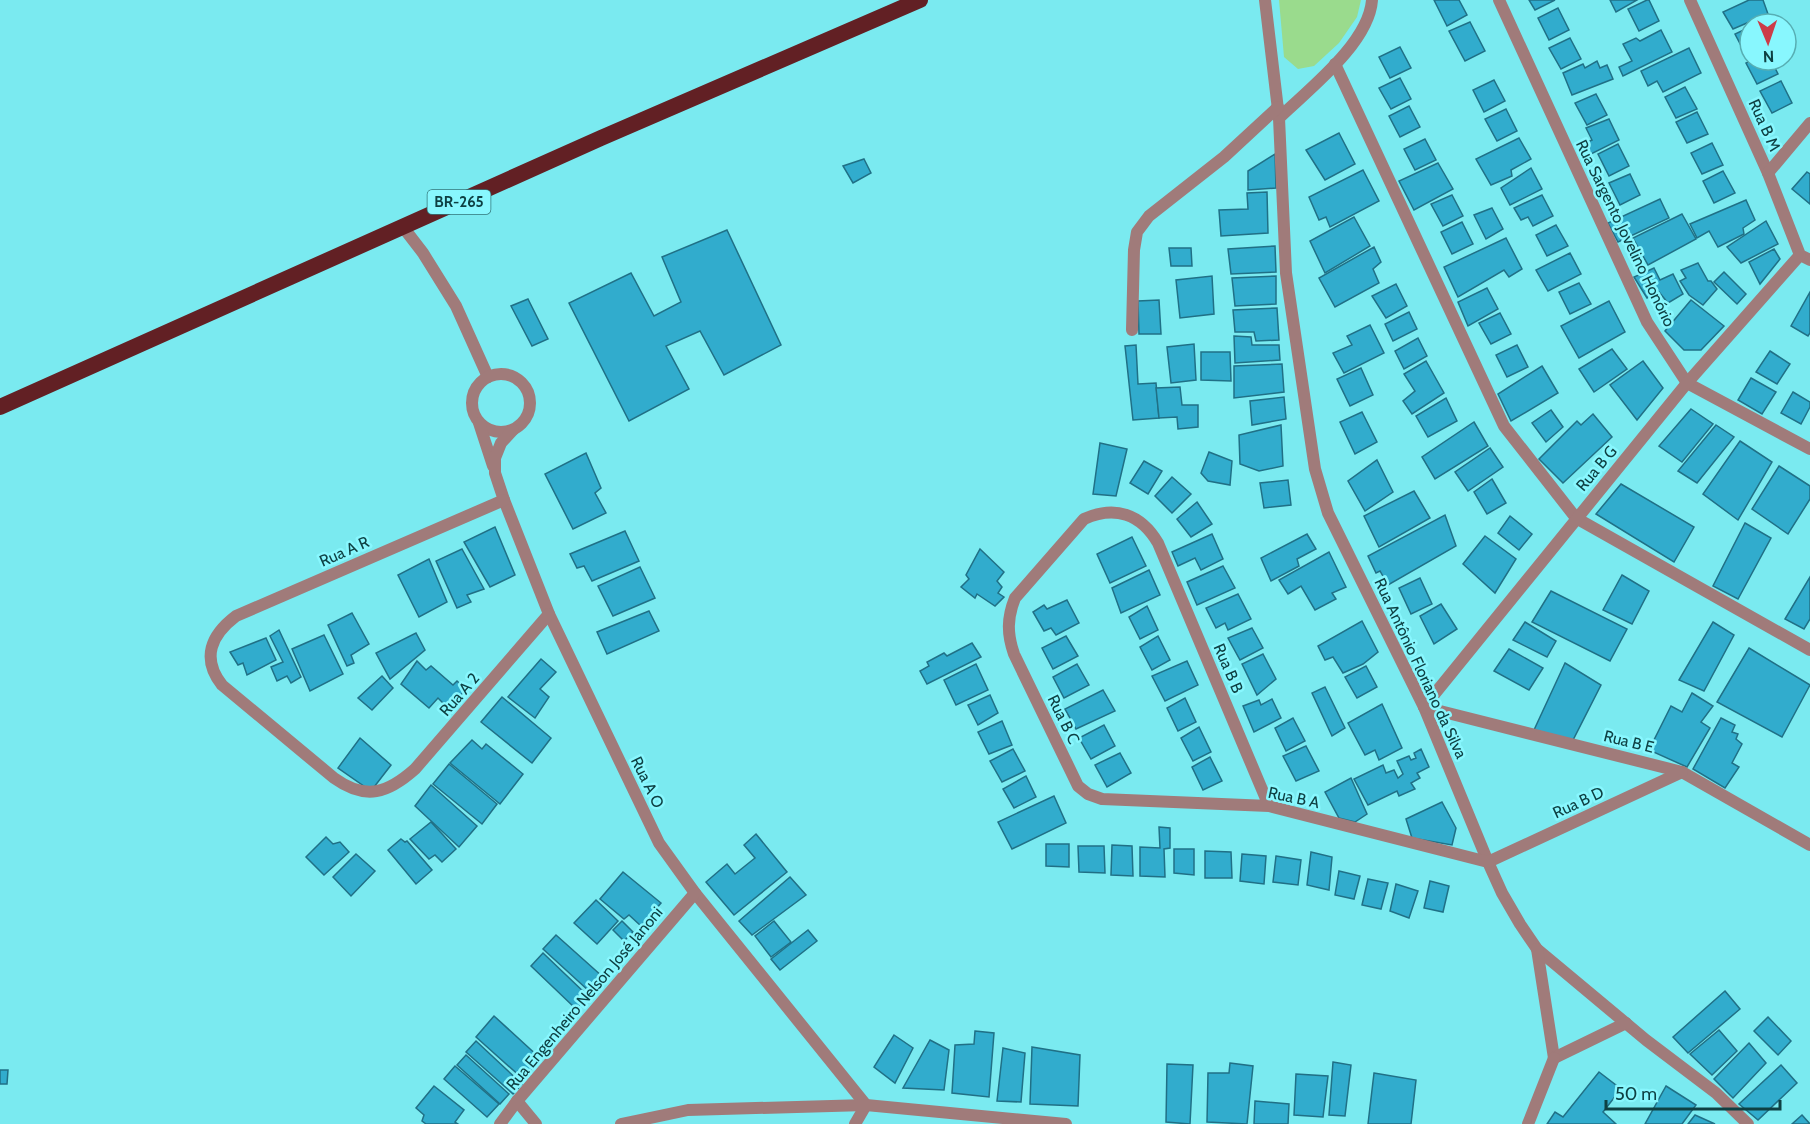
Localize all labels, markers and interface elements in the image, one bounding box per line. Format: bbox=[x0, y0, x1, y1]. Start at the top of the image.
north arrow bbox=[1738, 12, 1798, 72]
text: N bbox=[1763, 47, 1774, 66]
street label: Rua B M bbox=[1745, 96, 1784, 154]
street label: Rua Sargento Jovelino Honório bbox=[1572, 137, 1679, 330]
road number: BR-265 bbox=[428, 190, 490, 214]
street label: Rua B G bbox=[1572, 442, 1621, 495]
street label: Rua A R bbox=[316, 532, 372, 571]
street label: Rua Antônio Floriano da Silva bbox=[1370, 575, 1471, 762]
street label: Rua B B bbox=[1210, 641, 1248, 696]
street label: Rua A 2 bbox=[435, 669, 483, 720]
street label: Rua B C bbox=[1044, 692, 1084, 747]
street label: Rua B E bbox=[1602, 726, 1656, 757]
street label: Rua A O bbox=[627, 753, 668, 811]
street label: Rua B D bbox=[1550, 782, 1607, 822]
street label: Rua B A bbox=[1266, 783, 1321, 812]
street label: Rua Engenheiro Nelson José Janoni bbox=[502, 903, 667, 1094]
scale bar bbox=[1606, 1073, 1780, 1111]
text: 50 m bbox=[1615, 1083, 1657, 1105]

